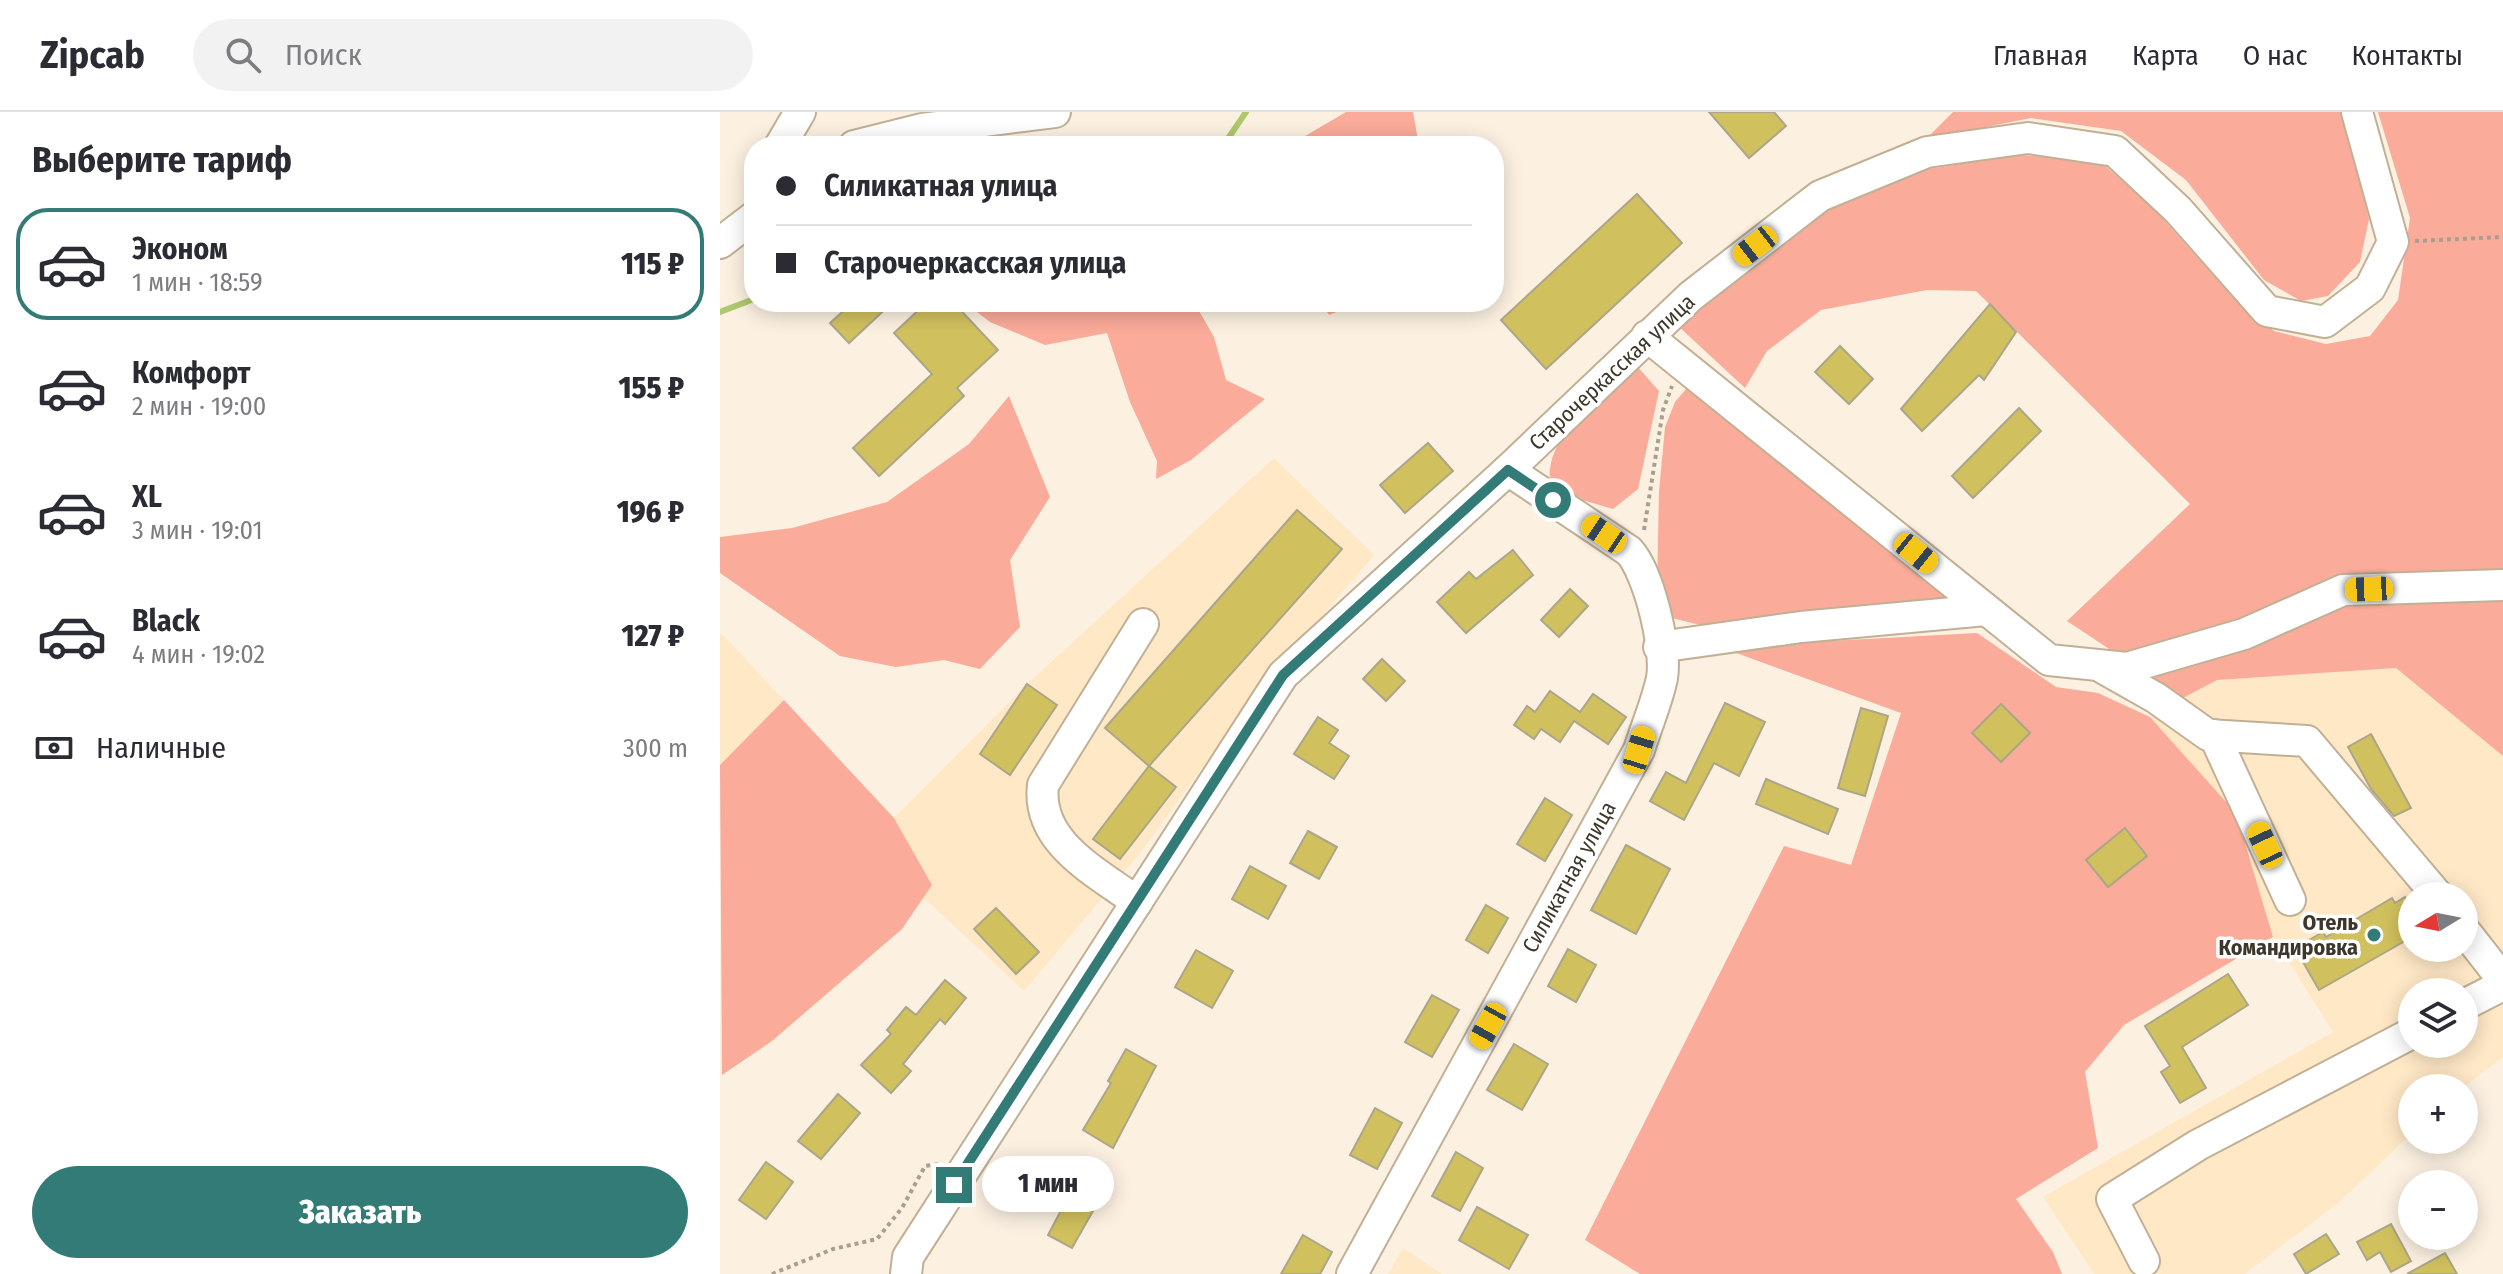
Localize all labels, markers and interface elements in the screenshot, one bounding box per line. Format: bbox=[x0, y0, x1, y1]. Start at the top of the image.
search box bbox=[193, 19, 753, 91]
text: Zipcab bbox=[40, 32, 145, 78]
icon: search bbox=[221, 33, 265, 77]
text: Поиск bbox=[285, 37, 362, 73]
text: Главная bbox=[1993, 39, 2088, 72]
text: Карта bbox=[2132, 39, 2199, 72]
text: О нас bbox=[2243, 39, 2308, 72]
text: Контакты bbox=[2352, 39, 2463, 72]
text: Выберите тариф bbox=[32, 138, 292, 182]
text: Силикатная улица bbox=[824, 168, 1057, 204]
car bbox=[1729, 222, 1781, 270]
icon: car bbox=[36, 228, 108, 300]
text: Эконом bbox=[132, 231, 228, 267]
text: Старочеркасская улица bbox=[824, 245, 1126, 281]
text: 115 ₽ bbox=[621, 246, 684, 282]
text: 1 мин · 18:59 bbox=[132, 267, 263, 298]
street label: Старочеркасская улица bbox=[1523, 288, 1701, 456]
icon: car bbox=[36, 352, 108, 424]
text: Комфорт bbox=[132, 355, 250, 391]
text: 155 ₽ bbox=[619, 370, 684, 406]
text: 2 мин · 19:00 bbox=[132, 391, 266, 422]
icon: car bbox=[36, 476, 108, 548]
text: XL bbox=[132, 479, 162, 515]
route start bbox=[1535, 482, 1571, 518]
text: 196 ₽ bbox=[617, 494, 684, 530]
car bbox=[1577, 511, 1631, 557]
text: 3 мин · 19:01 bbox=[132, 515, 263, 546]
car bbox=[1890, 529, 1942, 577]
car bbox=[2345, 576, 2393, 602]
icon: car bbox=[36, 600, 108, 672]
text: Black bbox=[132, 603, 200, 639]
text: 127 ₽ bbox=[622, 618, 684, 654]
text: 4 мин · 19:02 bbox=[132, 639, 265, 670]
car bbox=[1621, 724, 1657, 776]
icon: cash bbox=[32, 726, 76, 770]
text: Наличные bbox=[96, 730, 226, 766]
text: 300 m bbox=[623, 733, 688, 764]
street label: Силикатная улица bbox=[1516, 797, 1622, 957]
car bbox=[2244, 818, 2286, 872]
north arrow bbox=[2398, 882, 2478, 962]
map controls bbox=[2398, 882, 2478, 1250]
place label: Отель Командировка bbox=[2219, 909, 2359, 961]
marker: Отель Командировка bbox=[2365, 926, 2383, 944]
button: layers bbox=[2398, 978, 2478, 1058]
car bbox=[1466, 999, 1510, 1053]
button: + bbox=[2398, 1074, 2478, 1154]
callout: 1 мин bbox=[982, 1157, 1114, 1213]
button: Заказать bbox=[32, 1166, 688, 1258]
route end bbox=[936, 1167, 972, 1203]
text: 1 мин bbox=[1018, 1168, 1078, 1199]
button: − bbox=[2398, 1170, 2478, 1250]

